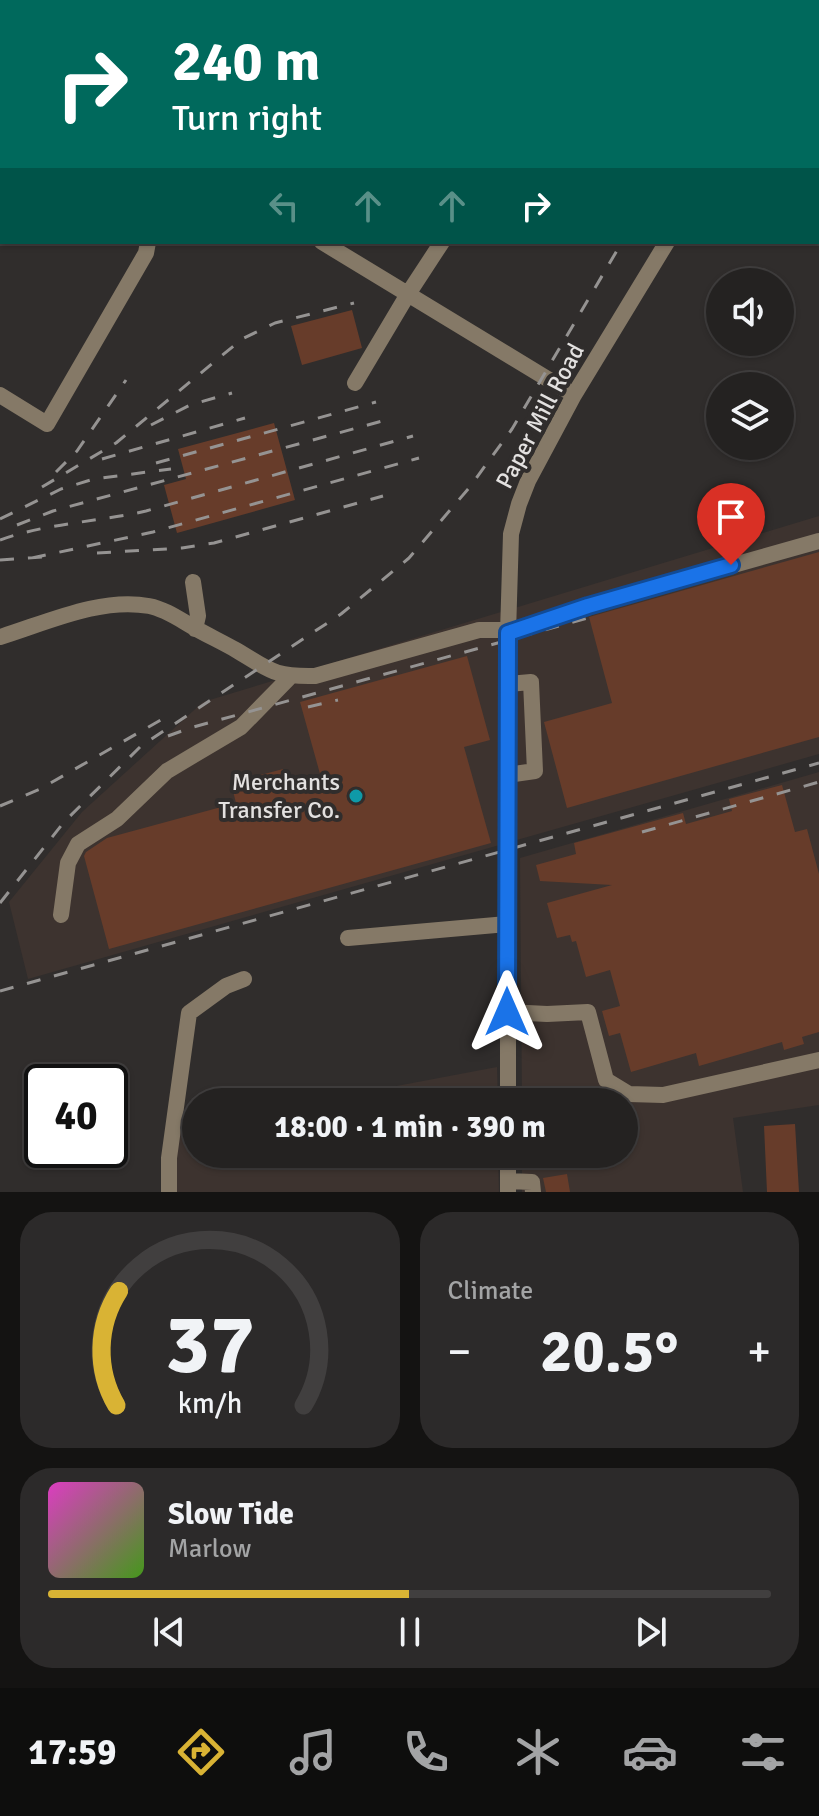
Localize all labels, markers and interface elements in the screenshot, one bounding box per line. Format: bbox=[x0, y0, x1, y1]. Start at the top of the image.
text: 240 m bbox=[172, 27, 320, 96]
icon: right bbox=[40, 32, 144, 136]
text: Turn right bbox=[172, 96, 322, 141]
icon: left bbox=[262, 184, 306, 228]
icon: ahead bbox=[346, 184, 390, 228]
icon: ahead bbox=[430, 184, 474, 228]
icon: right bbox=[514, 184, 558, 228]
map controls bbox=[706, 268, 794, 460]
button: sound bbox=[706, 268, 794, 356]
street label: Paper Mill Road bbox=[489, 338, 591, 494]
button: layers bbox=[706, 372, 794, 460]
pin bbox=[697, 483, 765, 565]
icon: arrive bbox=[709, 495, 753, 539]
place label: Merchants Transfer Co. bbox=[218, 767, 340, 825]
marker: Merchants Transfer Co. bbox=[347, 787, 365, 805]
position arrow bbox=[465, 970, 549, 1054]
speed limit sign: 40 bbox=[24, 1064, 128, 1168]
text: 18:00 · 1 min · 390 m bbox=[274, 1109, 546, 1146]
text: Climate bbox=[448, 1275, 533, 1307]
text: 37 bbox=[165, 1294, 255, 1396]
text: 20.5° bbox=[540, 1315, 678, 1389]
text: − bbox=[448, 1325, 471, 1379]
text: + bbox=[747, 1325, 771, 1379]
text: km/h bbox=[177, 1386, 242, 1421]
text: Slow Tide bbox=[168, 1496, 294, 1533]
text: Marlow bbox=[168, 1533, 251, 1565]
icon: previous bbox=[147, 1610, 191, 1654]
icon: pause bbox=[388, 1610, 432, 1654]
icon: next bbox=[629, 1610, 673, 1654]
icon: directions bbox=[173, 1724, 229, 1780]
icon: music bbox=[285, 1724, 341, 1780]
icon: phone bbox=[398, 1724, 454, 1780]
icon: climate bbox=[510, 1724, 566, 1780]
icon: car bbox=[622, 1724, 678, 1780]
icon: filters bbox=[735, 1724, 791, 1780]
text: 17:59 bbox=[28, 1730, 117, 1775]

